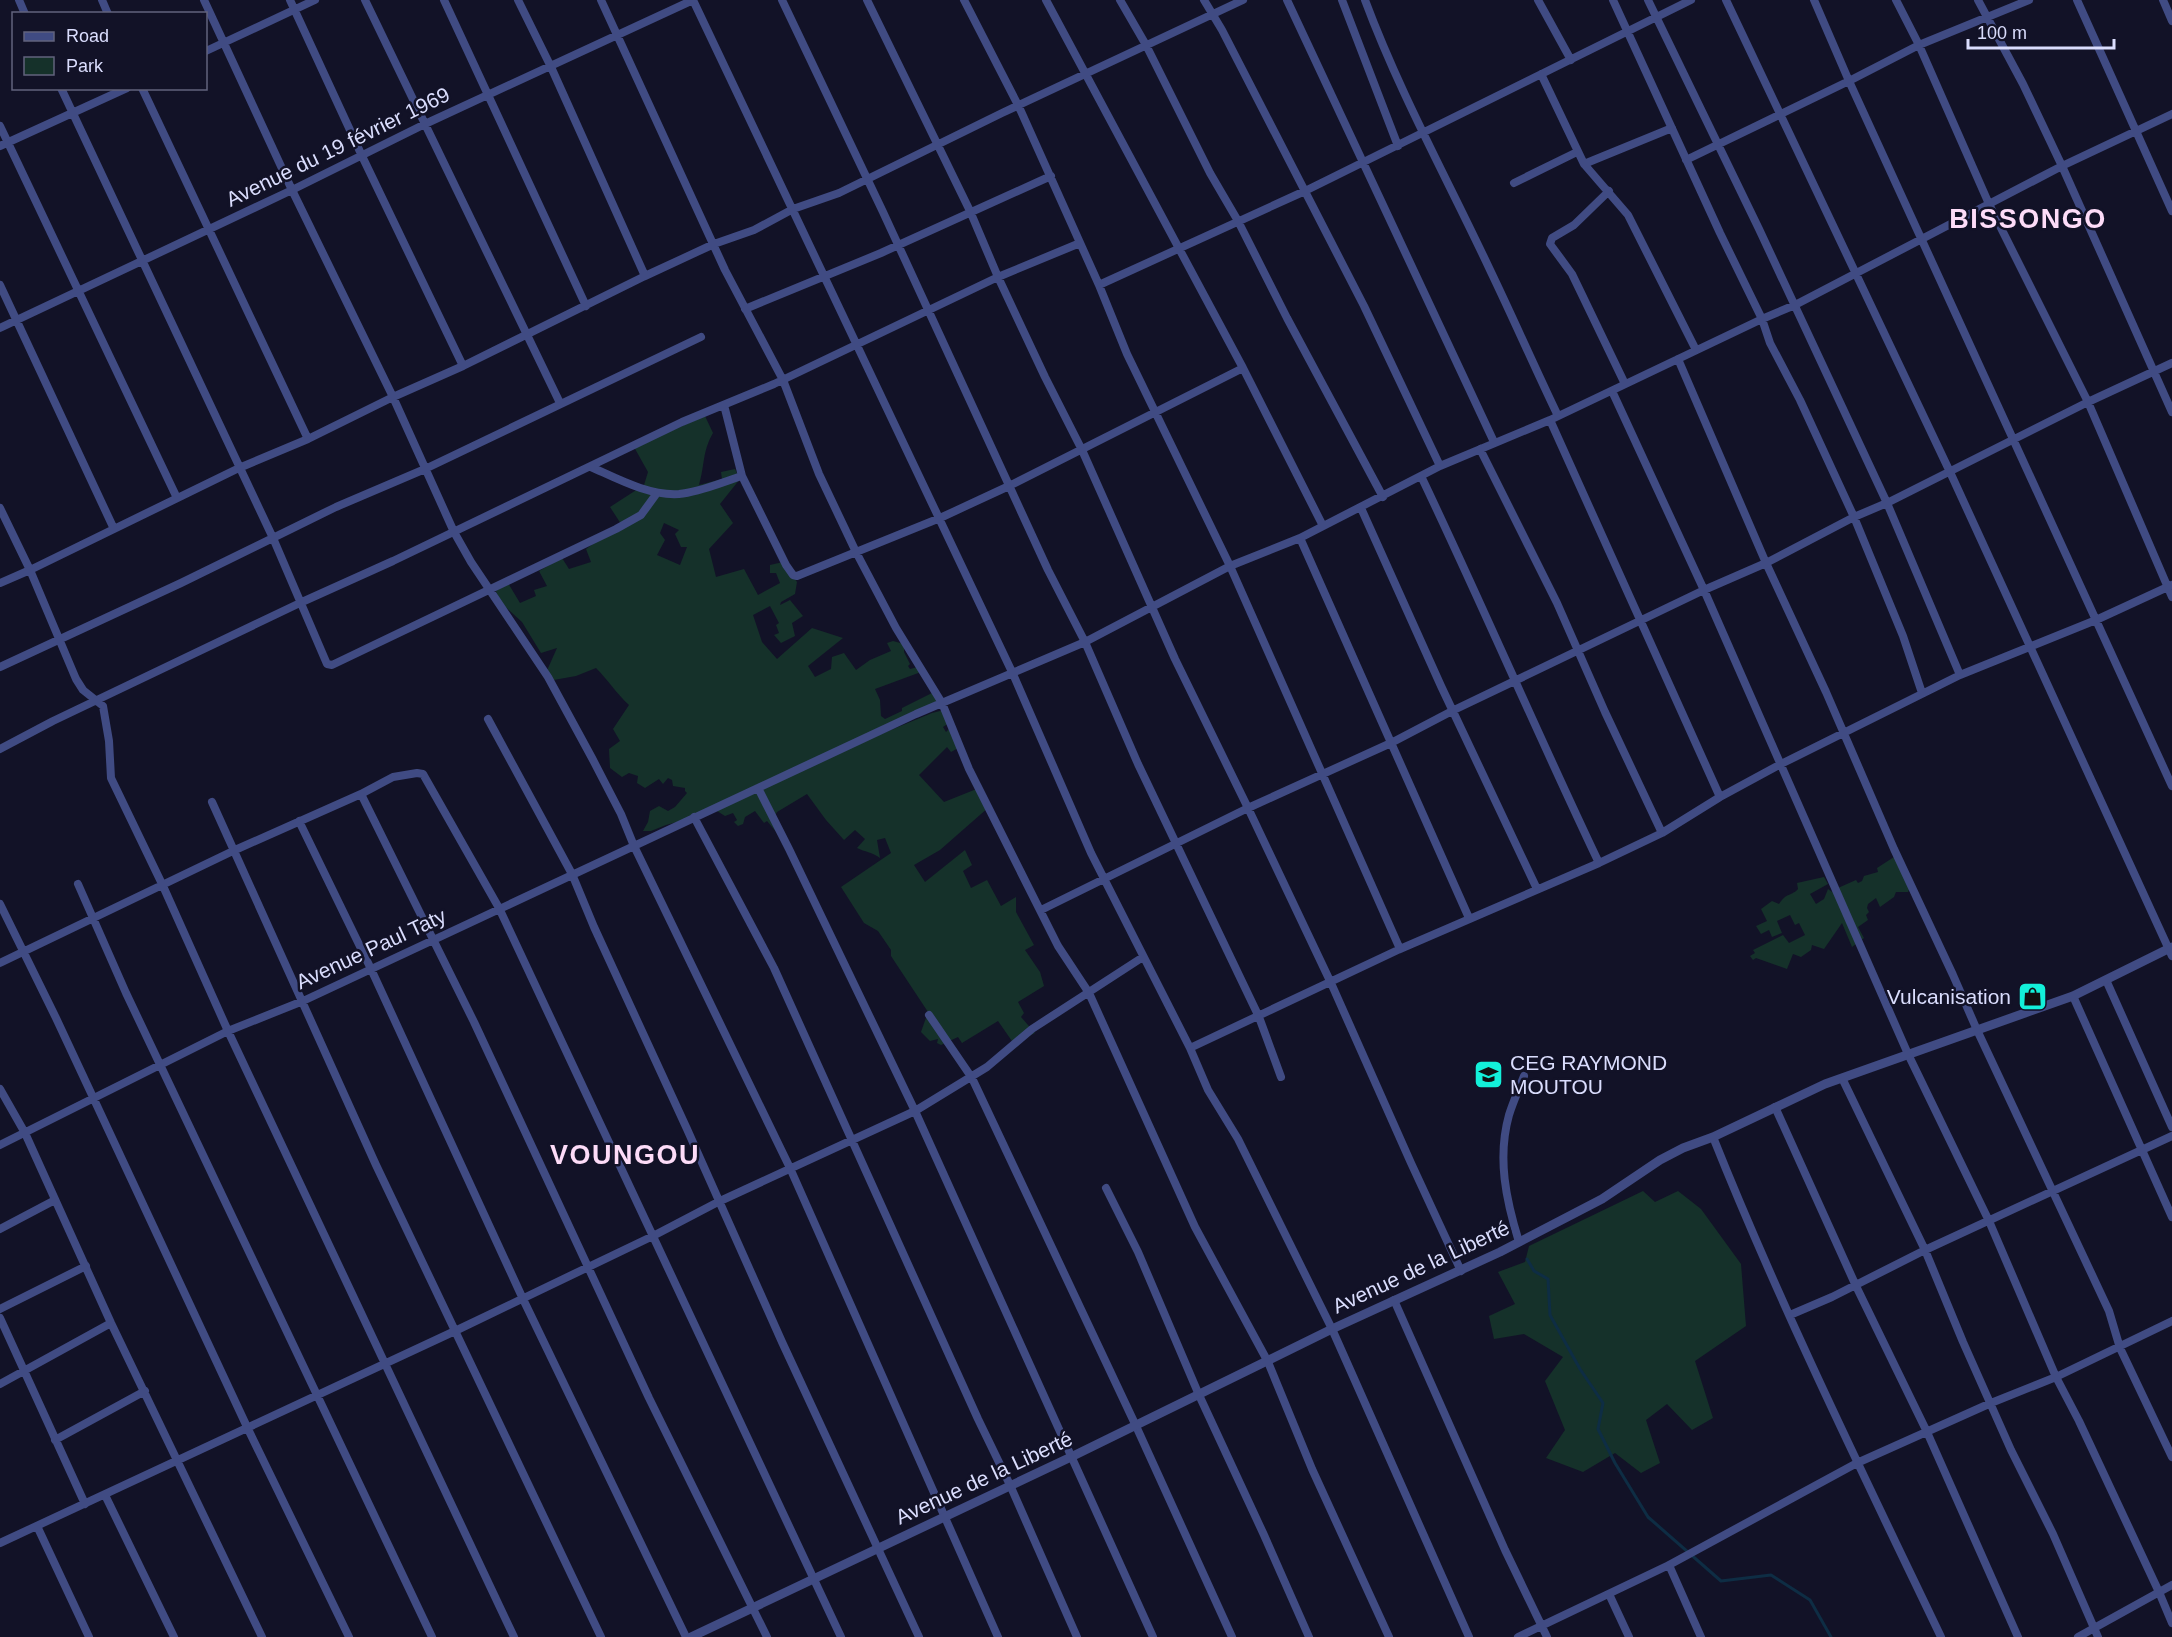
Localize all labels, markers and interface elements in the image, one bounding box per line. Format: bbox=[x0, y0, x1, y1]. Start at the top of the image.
legend bbox=[12, 12, 207, 90]
scale bar bbox=[1968, 12, 2114, 50]
text: 100 m bbox=[1977, 23, 2027, 43]
text: Road bbox=[66, 26, 109, 46]
text: Park bbox=[66, 56, 104, 76]
street label: Avenue du 19 février 1969 bbox=[222, 82, 453, 211]
district label: BISSONGO bbox=[1949, 204, 2107, 234]
street label: Avenue Paul Taty bbox=[292, 904, 450, 993]
shop icon: Vulcanisation bbox=[2016, 981, 2048, 1013]
place label: Vulcanisation bbox=[1887, 985, 2011, 1008]
place label: CEG RAYMOND MOUTOU bbox=[1510, 1051, 1667, 1098]
school or university icon: CEG RAYMOND MOUTOU bbox=[1473, 1059, 1505, 1091]
district label: VOUNGOU bbox=[550, 1140, 700, 1170]
street label: Avenue de la Liberté bbox=[1329, 1215, 1513, 1318]
street label: Avenue de la Liberté bbox=[892, 1426, 1076, 1529]

